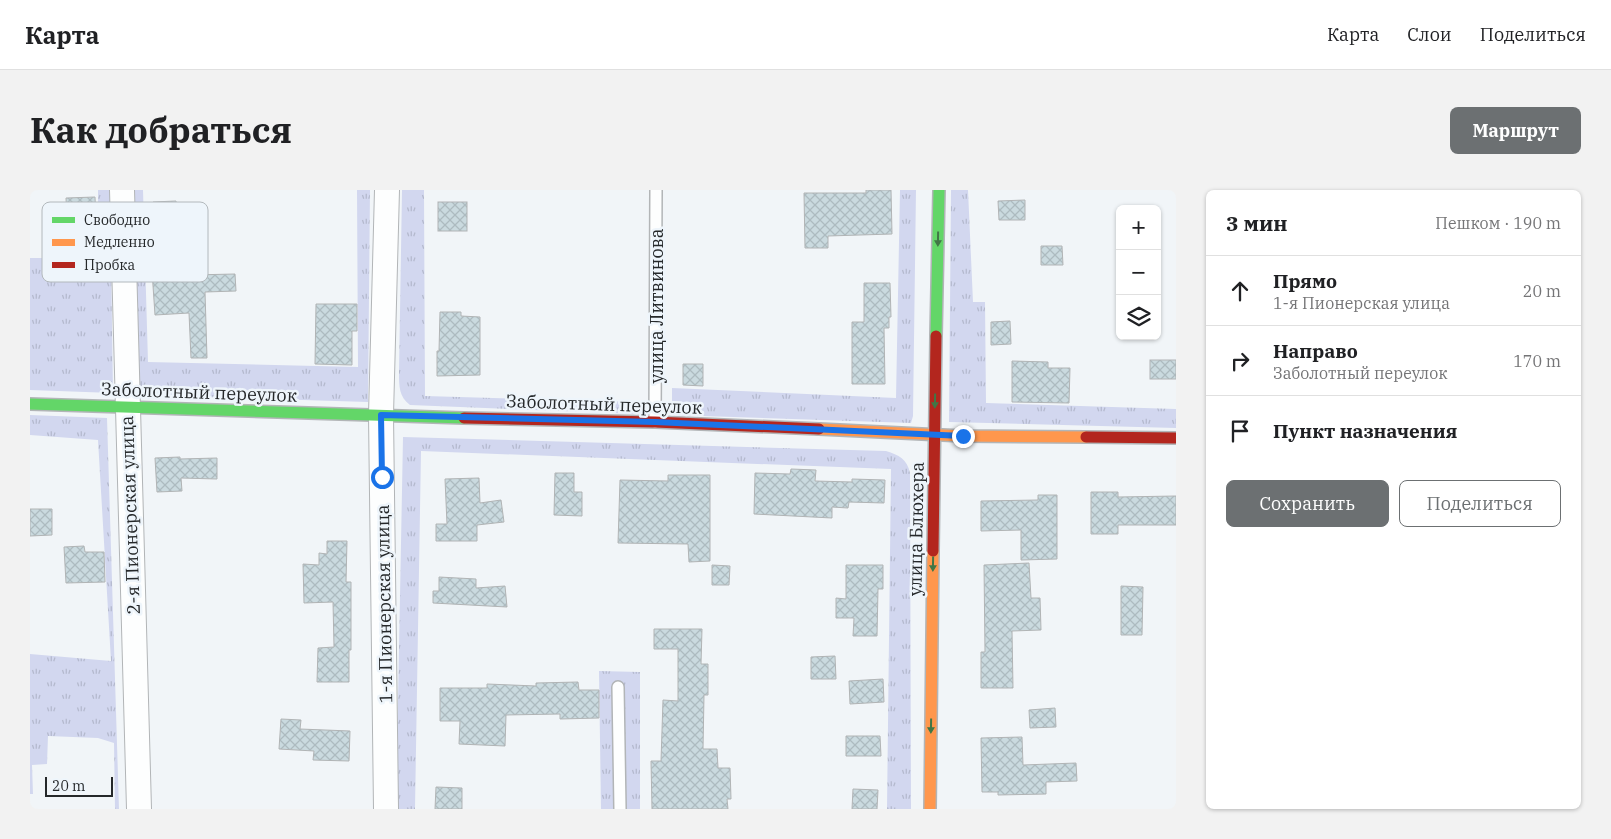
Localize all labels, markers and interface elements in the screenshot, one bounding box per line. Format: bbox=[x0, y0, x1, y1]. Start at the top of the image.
text: Карта bbox=[25, 19, 100, 51]
text: Карта bbox=[1327, 23, 1379, 46]
text: Слои bbox=[1407, 23, 1452, 46]
text: Поделиться bbox=[1480, 23, 1586, 46]
text: Как добраться bbox=[30, 107, 292, 153]
button: Маршрут bbox=[1450, 107, 1581, 154]
legend bbox=[42, 202, 208, 282]
map controls bbox=[1116, 205, 1161, 340]
button: + bbox=[1116, 205, 1161, 250]
text: 3 мин bbox=[1226, 209, 1288, 237]
text: Свободно bbox=[84, 211, 150, 229]
text: Пешком · 190 m bbox=[1435, 213, 1561, 233]
street label: улица Литвинова bbox=[645, 228, 668, 383]
one-way arrow bbox=[934, 231, 942, 247]
text: Медленно bbox=[84, 233, 155, 251]
button: − bbox=[1116, 250, 1161, 295]
text: Пробка bbox=[84, 256, 135, 274]
text: Прямо bbox=[1273, 269, 1337, 293]
icon: ahead bbox=[1226, 277, 1254, 305]
text: 20 m bbox=[1523, 281, 1561, 301]
text: 1-я Пионерская улица bbox=[1273, 293, 1450, 313]
button: layers bbox=[1116, 295, 1161, 340]
text: Направо bbox=[1273, 339, 1358, 363]
icon: right bbox=[1226, 347, 1254, 375]
text: 170 m bbox=[1513, 351, 1561, 371]
text: Заболотный переулок bbox=[1273, 363, 1447, 383]
street label: Заболотный переулок bbox=[101, 377, 298, 407]
street label: Заболотный переулок bbox=[506, 389, 703, 419]
one-way arrow bbox=[931, 393, 939, 409]
street label: 2-я Пионерская улица bbox=[115, 415, 145, 615]
icon: arrive bbox=[1226, 417, 1254, 445]
text: Пункт назначения bbox=[1273, 419, 1457, 443]
route end bbox=[952, 425, 975, 448]
street label: улица Блюхера bbox=[903, 461, 929, 596]
route start bbox=[371, 466, 394, 489]
button: Сохранить bbox=[1226, 480, 1389, 527]
button: Поделиться bbox=[1399, 480, 1561, 527]
street label: 1-я Пионерская улица bbox=[371, 504, 397, 704]
one-way arrow bbox=[929, 556, 937, 572]
one-way arrow bbox=[927, 718, 935, 734]
scale bar bbox=[45, 774, 112, 797]
text: 20 m bbox=[52, 777, 85, 795]

